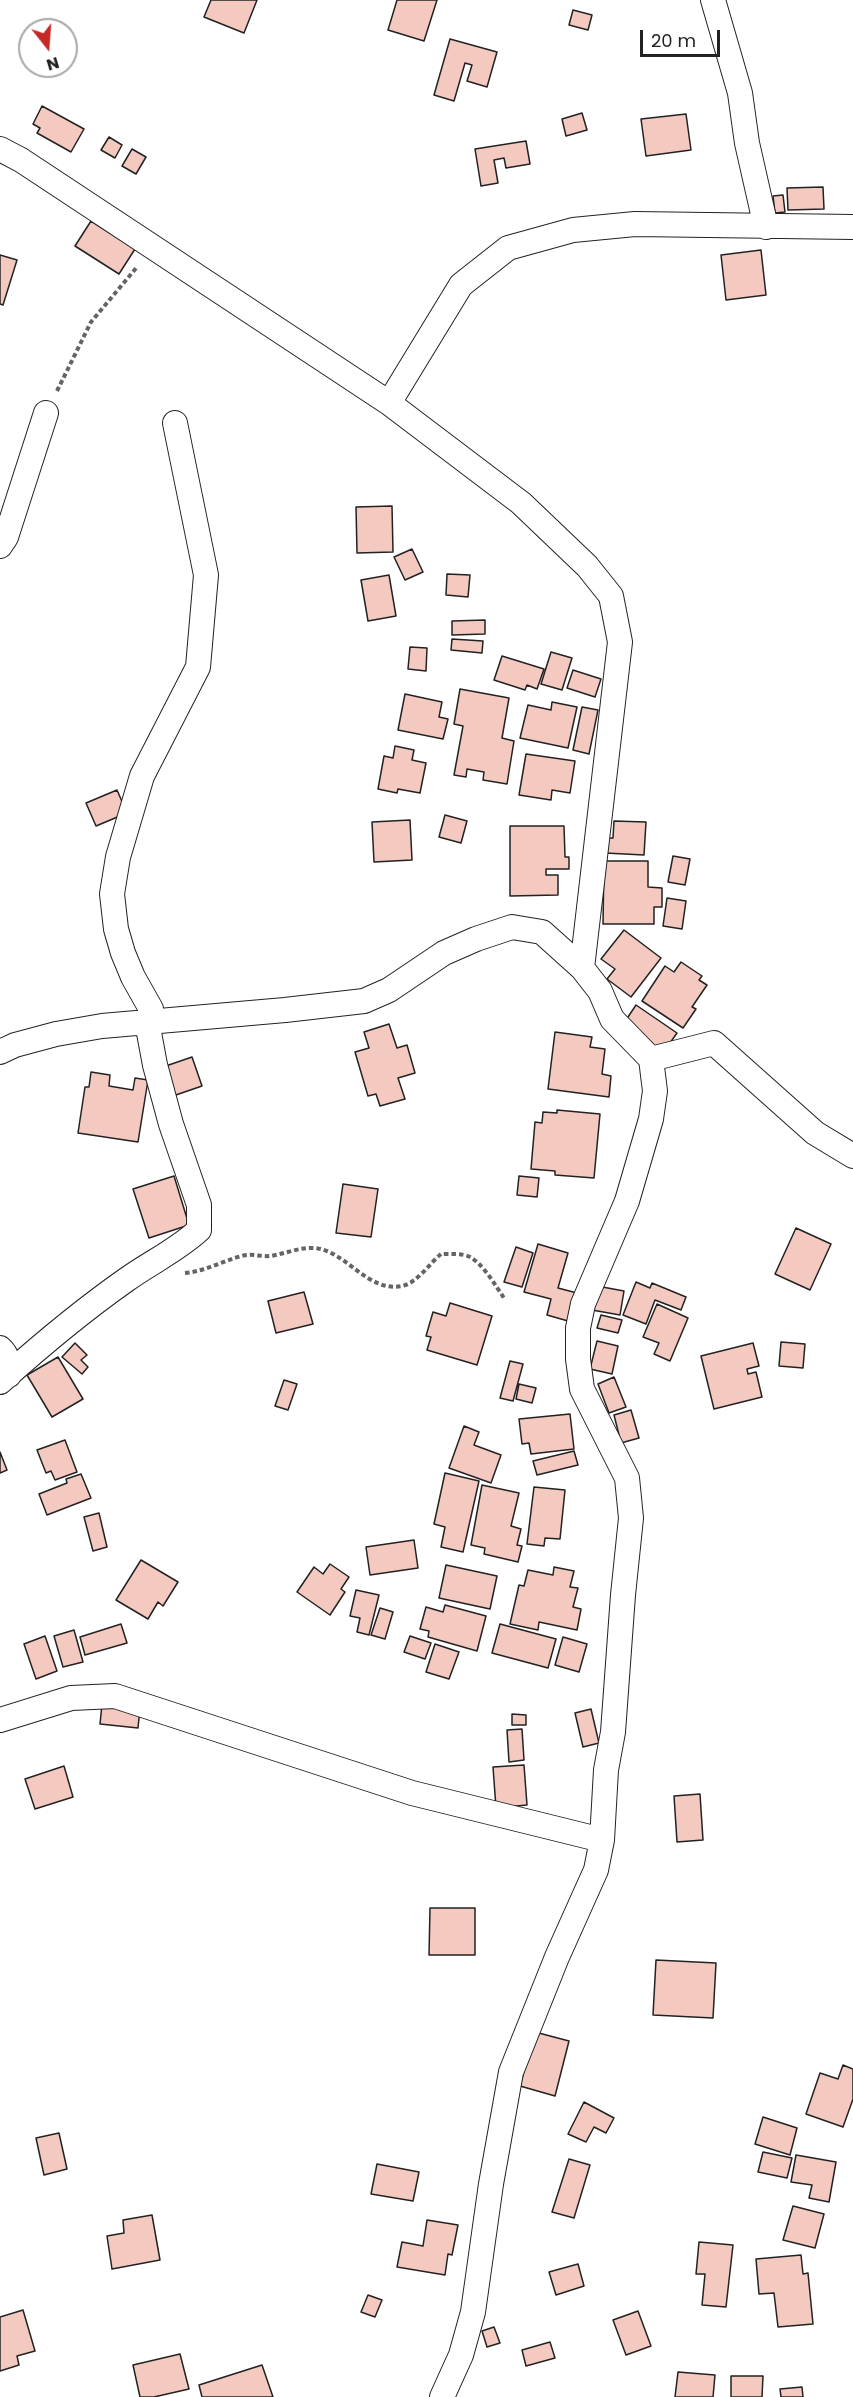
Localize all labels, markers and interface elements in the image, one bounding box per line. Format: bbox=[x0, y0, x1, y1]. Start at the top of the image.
north arrow bbox=[18, 18, 78, 78]
scale bar bbox=[643, 18, 722, 56]
text: 20 m bbox=[651, 28, 696, 53]
text: N bbox=[44, 51, 62, 77]

